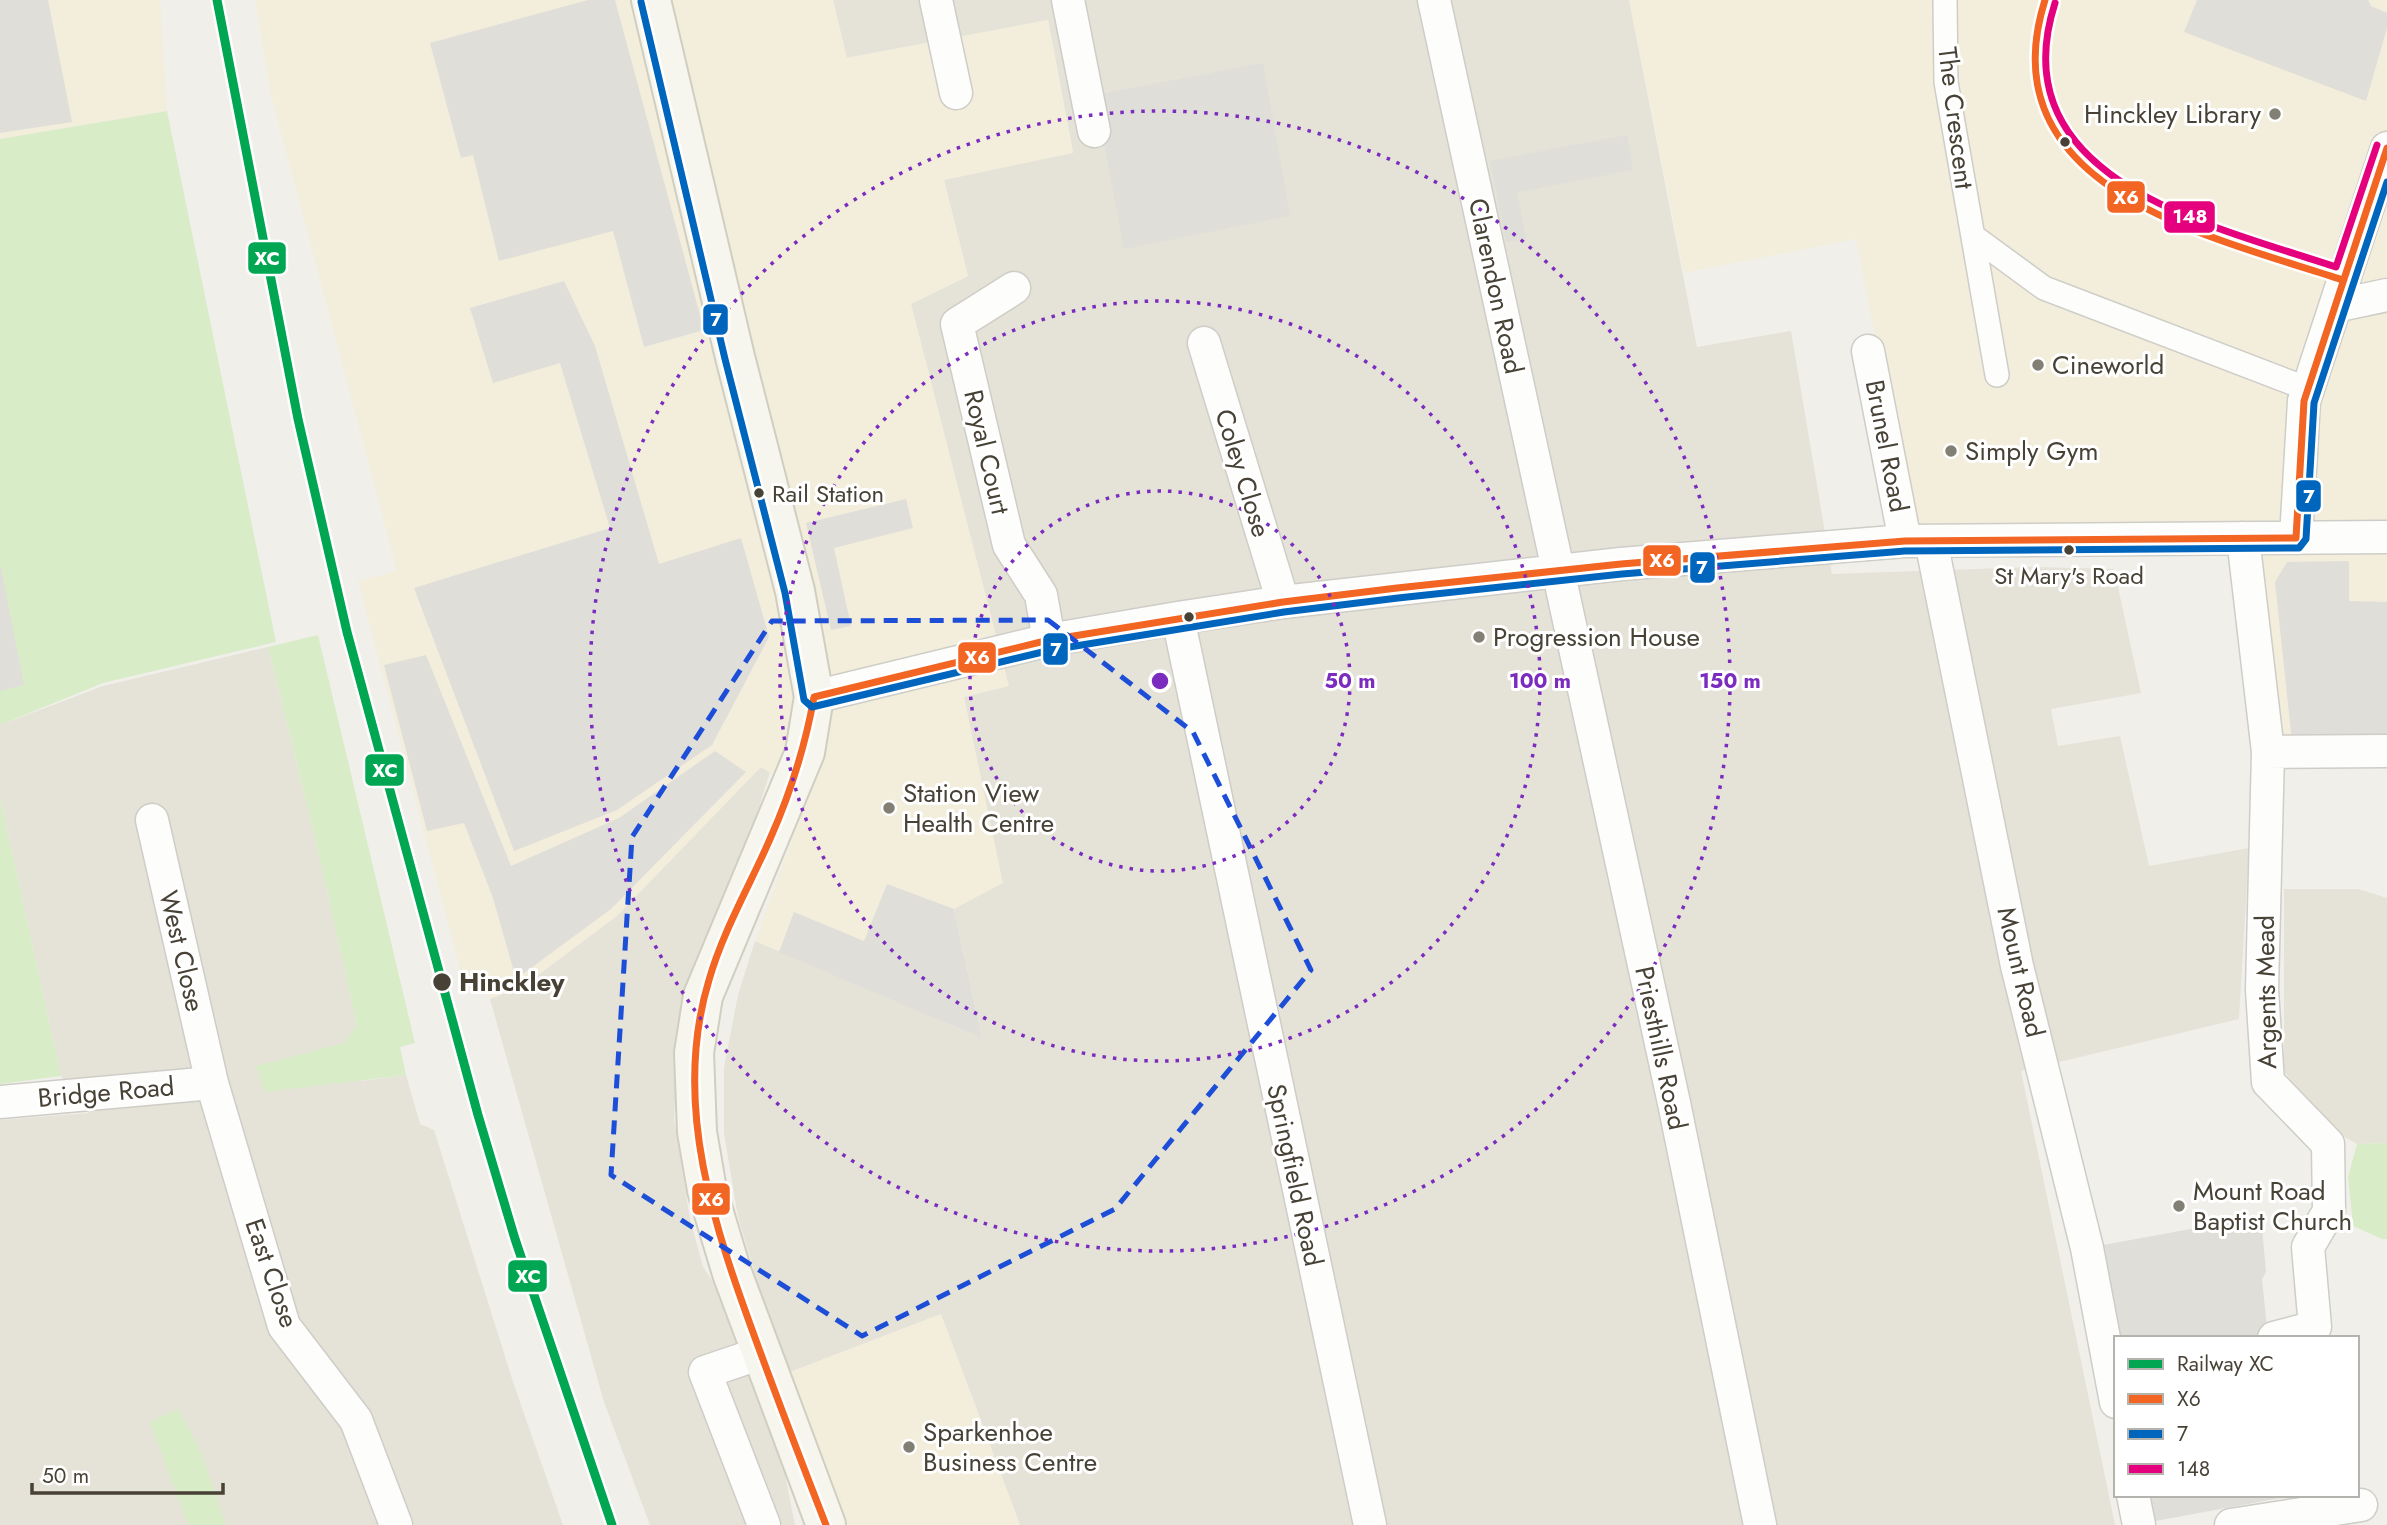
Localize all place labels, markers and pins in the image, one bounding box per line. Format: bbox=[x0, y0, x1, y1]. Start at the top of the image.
place label: Hinckley Library bbox=[2084, 95, 2262, 133]
marker: Hinckley Library bbox=[2267, 106, 2283, 122]
unlabelled marker bbox=[2058, 135, 2072, 149]
place label: Cineworld bbox=[2052, 346, 2164, 384]
marker: Cineworld bbox=[2030, 357, 2046, 373]
place label: Simply Gym bbox=[1965, 432, 2099, 470]
marker: Simply Gym bbox=[1943, 443, 1959, 459]
place label: Rail Station bbox=[772, 476, 884, 511]
marker: Rail Station bbox=[752, 486, 766, 500]
marker: St Mary's Road bbox=[2062, 543, 2076, 557]
place label: St Mary's Road bbox=[1994, 558, 2144, 593]
unlabelled marker bbox=[1182, 610, 1196, 624]
place label: Progression House bbox=[1493, 618, 1700, 656]
marker: Progression House bbox=[1471, 629, 1487, 645]
centre of rings bbox=[1148, 669, 1172, 693]
place label: Station View Health Centre bbox=[903, 774, 1054, 842]
marker: Station View Health Centre bbox=[881, 800, 897, 816]
place label: Hinckley bbox=[459, 963, 565, 1001]
marker: Hinckley bbox=[431, 971, 453, 993]
place label: Mount Road Baptist Church bbox=[2193, 1172, 2352, 1240]
marker: Mount Road Baptist Church bbox=[2171, 1198, 2187, 1214]
place label: Sparkenhoe Business Centre bbox=[923, 1413, 1097, 1481]
marker: Sparkenhoe Business Centre bbox=[901, 1439, 917, 1455]

